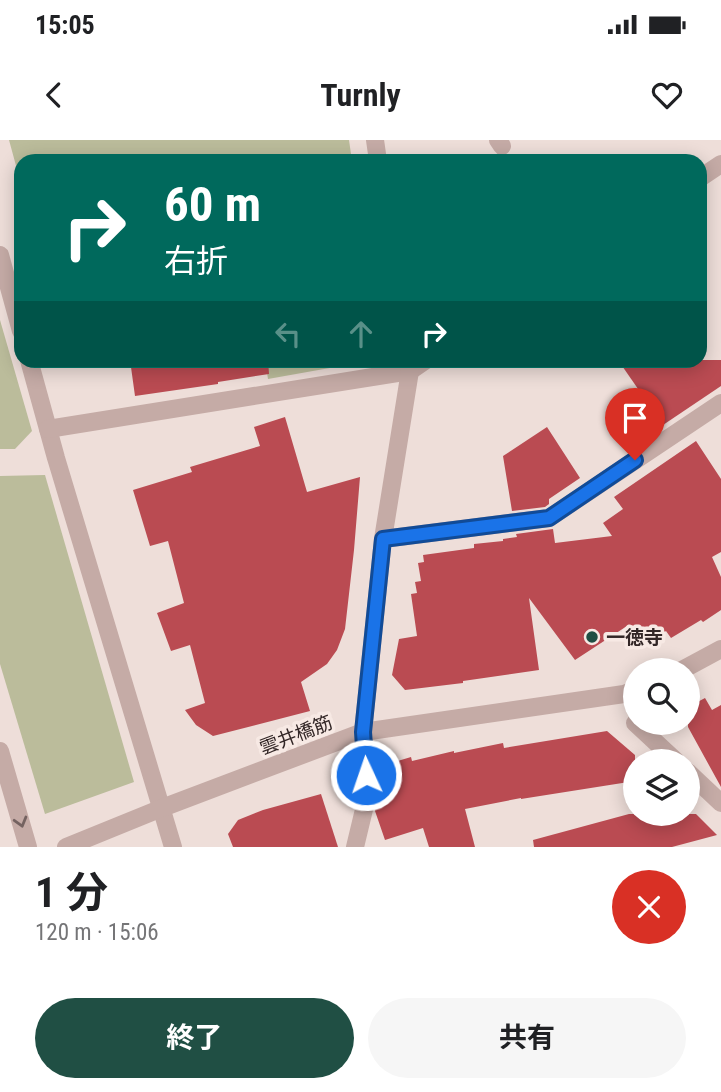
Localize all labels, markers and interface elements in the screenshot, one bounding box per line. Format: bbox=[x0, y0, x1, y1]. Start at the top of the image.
text: 15:05 bbox=[35, 10, 95, 40]
icon: back bbox=[35, 76, 73, 114]
text: Turnly bbox=[320, 76, 401, 114]
icon: heart bbox=[648, 76, 686, 114]
text: 60 m bbox=[164, 176, 261, 233]
icon: right bbox=[49, 182, 140, 273]
text: 右折 bbox=[164, 242, 228, 280]
icon: left bbox=[269, 315, 307, 353]
icon: ahead bbox=[342, 315, 380, 353]
icon: right bbox=[415, 315, 453, 353]
pin bbox=[605, 388, 665, 460]
icon: arrive bbox=[616, 399, 654, 437]
place label: 一徳寺 bbox=[606, 626, 663, 649]
marker: 一徳寺 bbox=[584, 629, 600, 645]
map controls bbox=[623, 658, 700, 826]
button: search bbox=[623, 658, 700, 735]
street label: 雲井橋筋 bbox=[256, 711, 336, 759]
position arrow bbox=[329, 738, 403, 812]
button: layers bbox=[623, 749, 700, 826]
one-way arrow bbox=[12, 816, 27, 828]
text: 1 分 bbox=[35, 868, 108, 917]
button: close bbox=[612, 870, 686, 944]
text: 120 m · 15:06 bbox=[35, 919, 159, 946]
button: 終了 bbox=[35, 998, 354, 1078]
button: 共有 bbox=[368, 998, 686, 1078]

